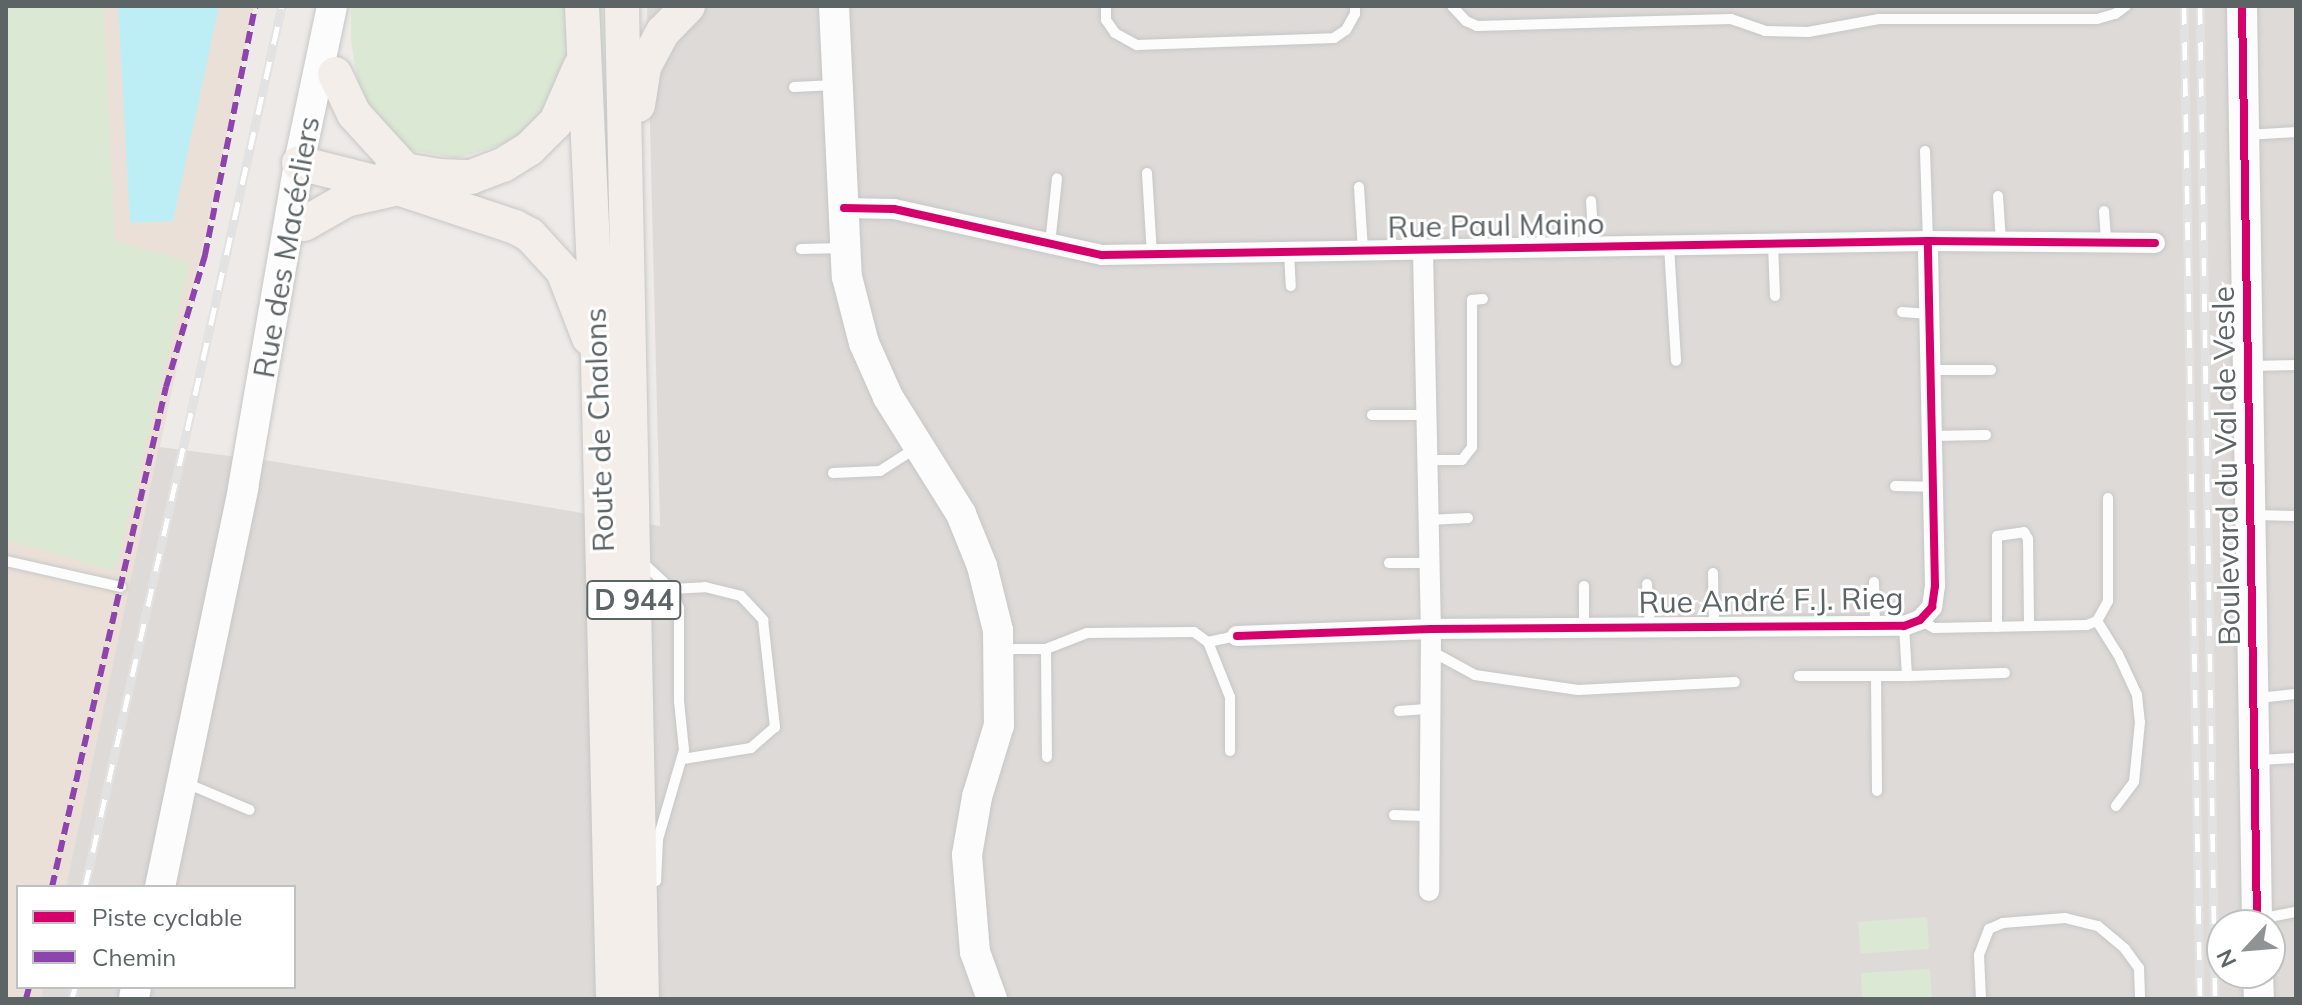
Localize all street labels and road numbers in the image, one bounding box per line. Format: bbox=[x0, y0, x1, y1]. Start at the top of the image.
street label: Rue des Macécliers bbox=[245, 113, 327, 381]
street label: Rue Paul Maino bbox=[1387, 205, 1605, 245]
street label: Boulevard du Val de Vesle bbox=[2205, 286, 2247, 646]
street label: Route de Chalons bbox=[577, 307, 621, 553]
road number: D 944 bbox=[586, 576, 682, 624]
street label: Rue André F.J. Rieg bbox=[1638, 580, 1904, 620]

